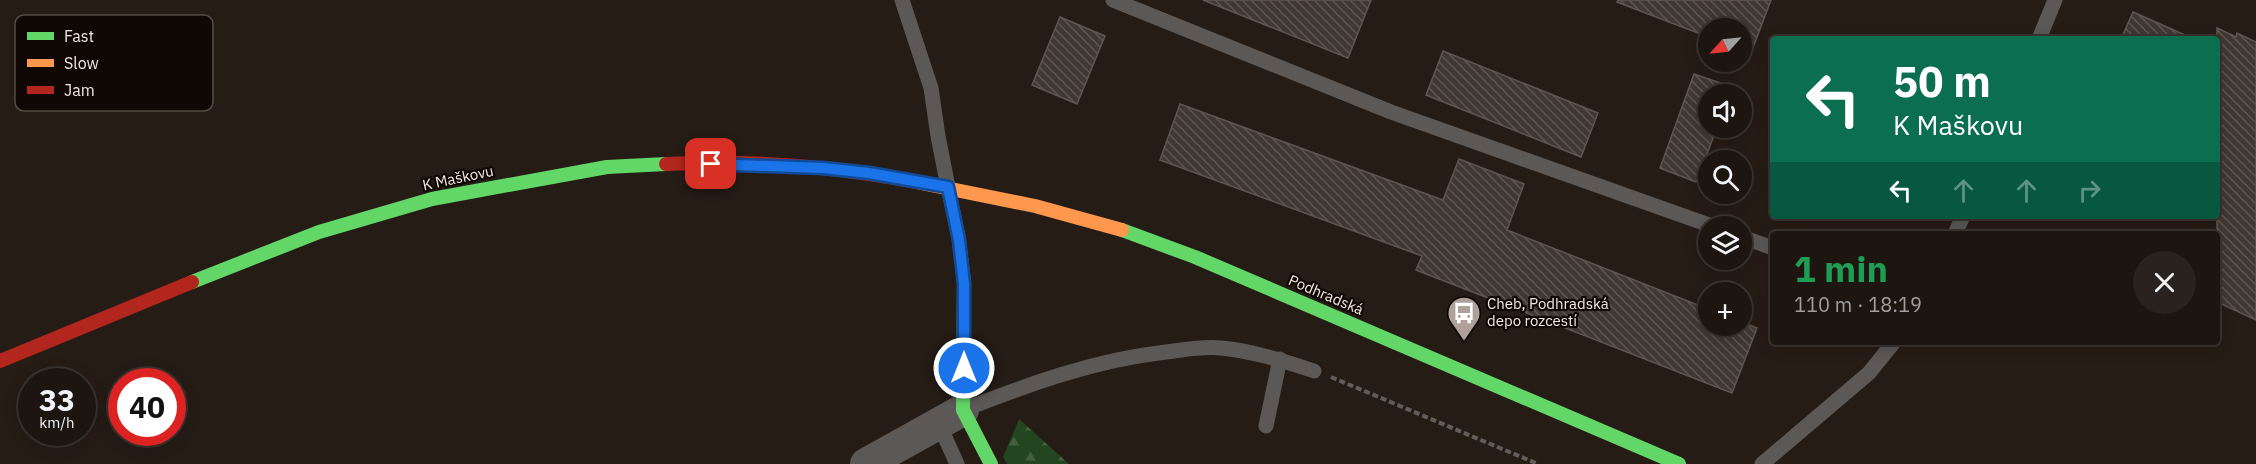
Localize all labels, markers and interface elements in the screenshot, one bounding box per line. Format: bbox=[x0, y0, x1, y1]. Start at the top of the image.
legend bbox=[15, 15, 213, 111]
north arrow bbox=[1698, 18, 1752, 72]
map controls bbox=[1698, 18, 1752, 336]
text: Fast bbox=[64, 26, 94, 46]
text: Slow bbox=[64, 53, 99, 73]
text: 50 m bbox=[1893, 54, 1991, 109]
icon: left bbox=[1794, 60, 1872, 138]
text: Jam bbox=[64, 80, 95, 100]
button: sound bbox=[1698, 84, 1752, 138]
text: K Maškovu bbox=[1893, 107, 2023, 142]
pin bbox=[685, 138, 736, 189]
icon: arrive bbox=[694, 147, 727, 180]
button: search bbox=[1698, 150, 1752, 204]
street label: K Maškovu bbox=[421, 161, 495, 194]
icon: left bbox=[1884, 174, 1917, 207]
icon: ahead bbox=[1947, 174, 1980, 207]
icon: ahead bbox=[2010, 174, 2043, 207]
icon: right bbox=[2073, 174, 2106, 207]
button: layers bbox=[1698, 216, 1752, 270]
text: 1 min bbox=[1794, 245, 1888, 292]
button: close bbox=[2133, 251, 2196, 314]
street label: Podhradská bbox=[1286, 270, 1367, 319]
button: + bbox=[1698, 282, 1752, 336]
text: 110 m · 18:19 bbox=[1794, 291, 1922, 318]
place label: Cheb, Podhradská depo rozcestí bbox=[1487, 294, 1609, 330]
bus stop icon: Cheb, Podhradská depo rozcestí bbox=[1446, 295, 1482, 342]
position arrow bbox=[932, 336, 996, 400]
speed limit sign: 40 bbox=[108, 368, 186, 446]
text: 33 bbox=[39, 380, 75, 419]
text: km/h bbox=[39, 413, 75, 432]

